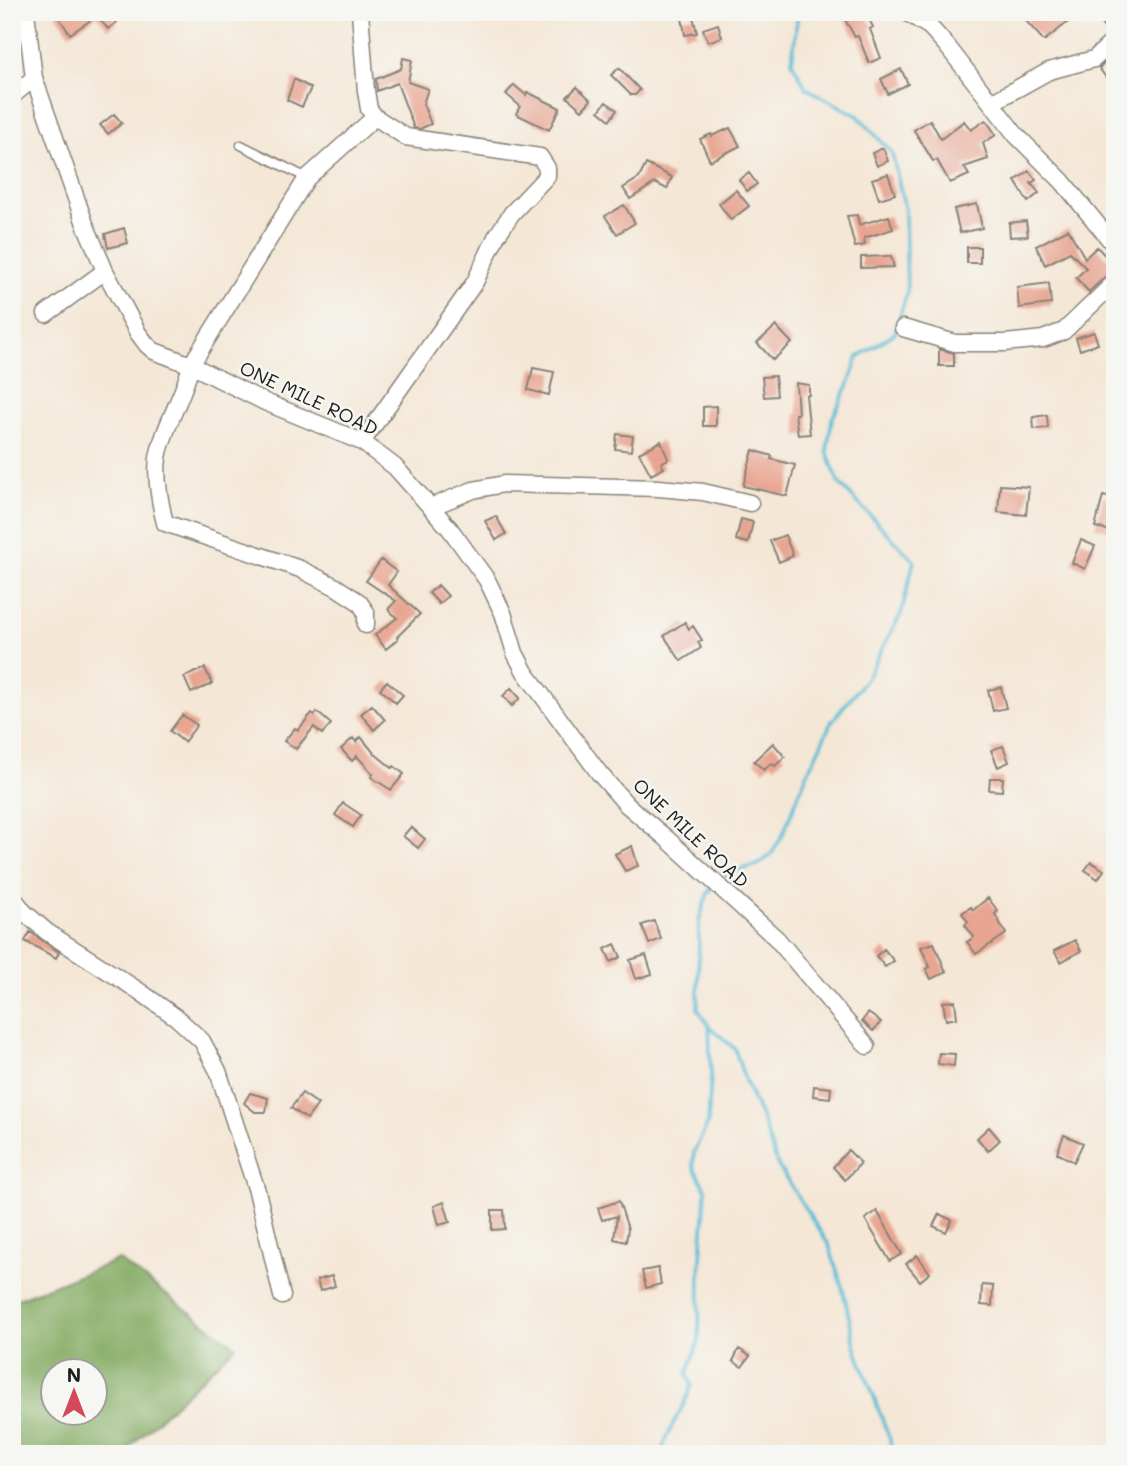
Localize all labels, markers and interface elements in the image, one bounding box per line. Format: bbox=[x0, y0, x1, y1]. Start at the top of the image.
street label: ONE MILE ROAD bbox=[236, 355, 382, 441]
street label: ONE MILE ROAD bbox=[628, 772, 755, 893]
north arrow bbox=[38, 1358, 108, 1428]
text: N bbox=[67, 1362, 81, 1387]

